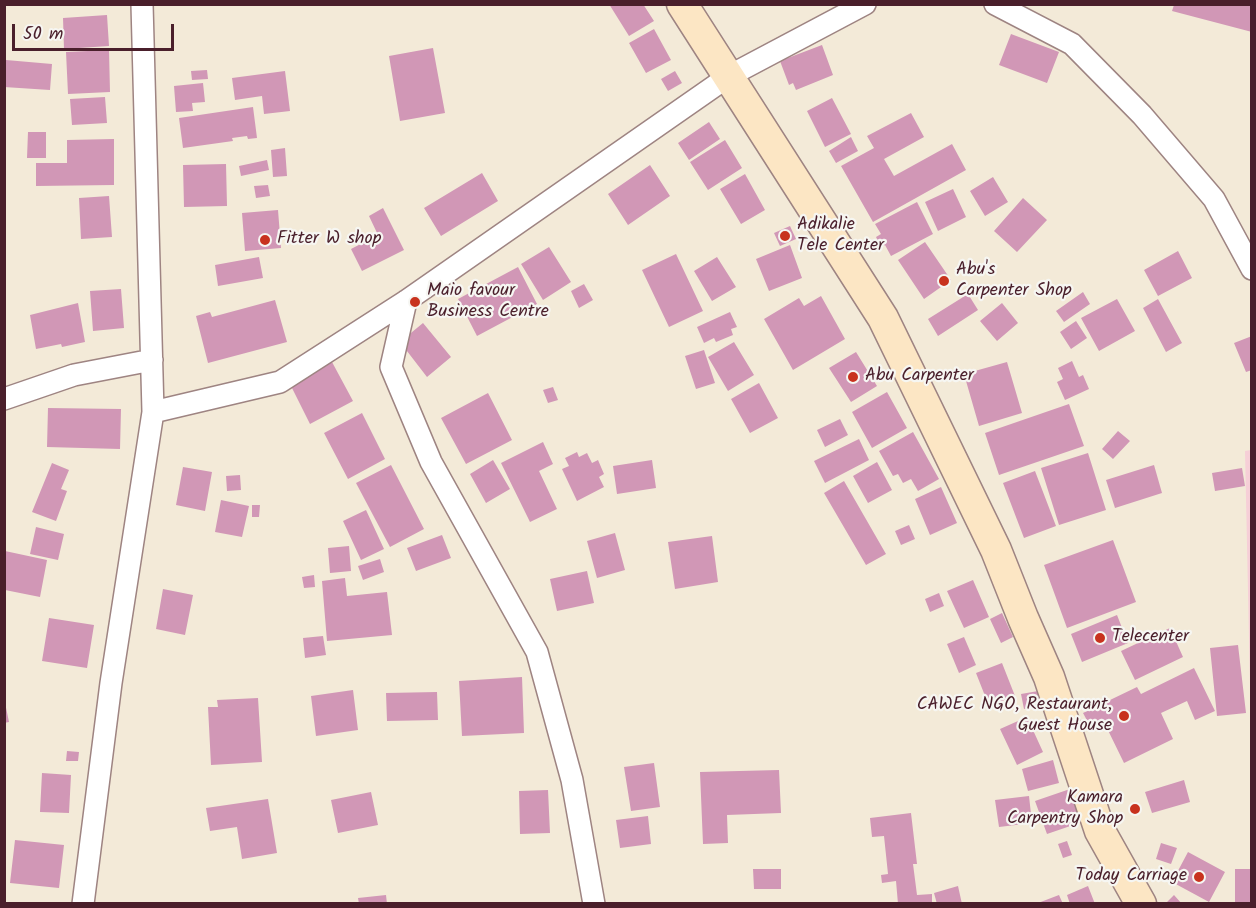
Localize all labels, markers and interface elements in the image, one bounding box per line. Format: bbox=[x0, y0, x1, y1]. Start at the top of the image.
scale bar bbox=[15, 12, 177, 50]
text: 50 m bbox=[23, 20, 63, 49]
place label: Adikalie Tele Center bbox=[797, 215, 884, 258]
place label: Fitter W shop bbox=[277, 229, 381, 251]
marker: Adikalie Tele Center bbox=[778, 229, 792, 243]
marker: Fitter W shop bbox=[258, 233, 272, 247]
place label: Abu's Carpenter Shop bbox=[956, 260, 1072, 302]
marker: Abu's Carpenter Shop bbox=[937, 274, 951, 288]
place label: Maio favour Business Centre bbox=[427, 281, 549, 324]
marker: Maio favour Business Centre bbox=[408, 295, 422, 309]
place label: Abu Carpenter bbox=[865, 366, 974, 388]
marker: Abu Carpenter bbox=[846, 370, 860, 384]
place label: Telecenter bbox=[1112, 627, 1189, 649]
marker: Telecenter bbox=[1093, 631, 1107, 645]
place label: CAWEC NGO, Restaurant, Guest House bbox=[917, 695, 1112, 738]
marker: CAWEC NGO, Restaurant, Guest House bbox=[1117, 709, 1131, 723]
place label: Kamara Carpentry Shop bbox=[1007, 788, 1123, 830]
marker: Kamara Carpentry Shop bbox=[1128, 802, 1142, 816]
place label: Today Carriage bbox=[1076, 866, 1187, 888]
marker: Today Carriage bbox=[1192, 870, 1206, 884]

